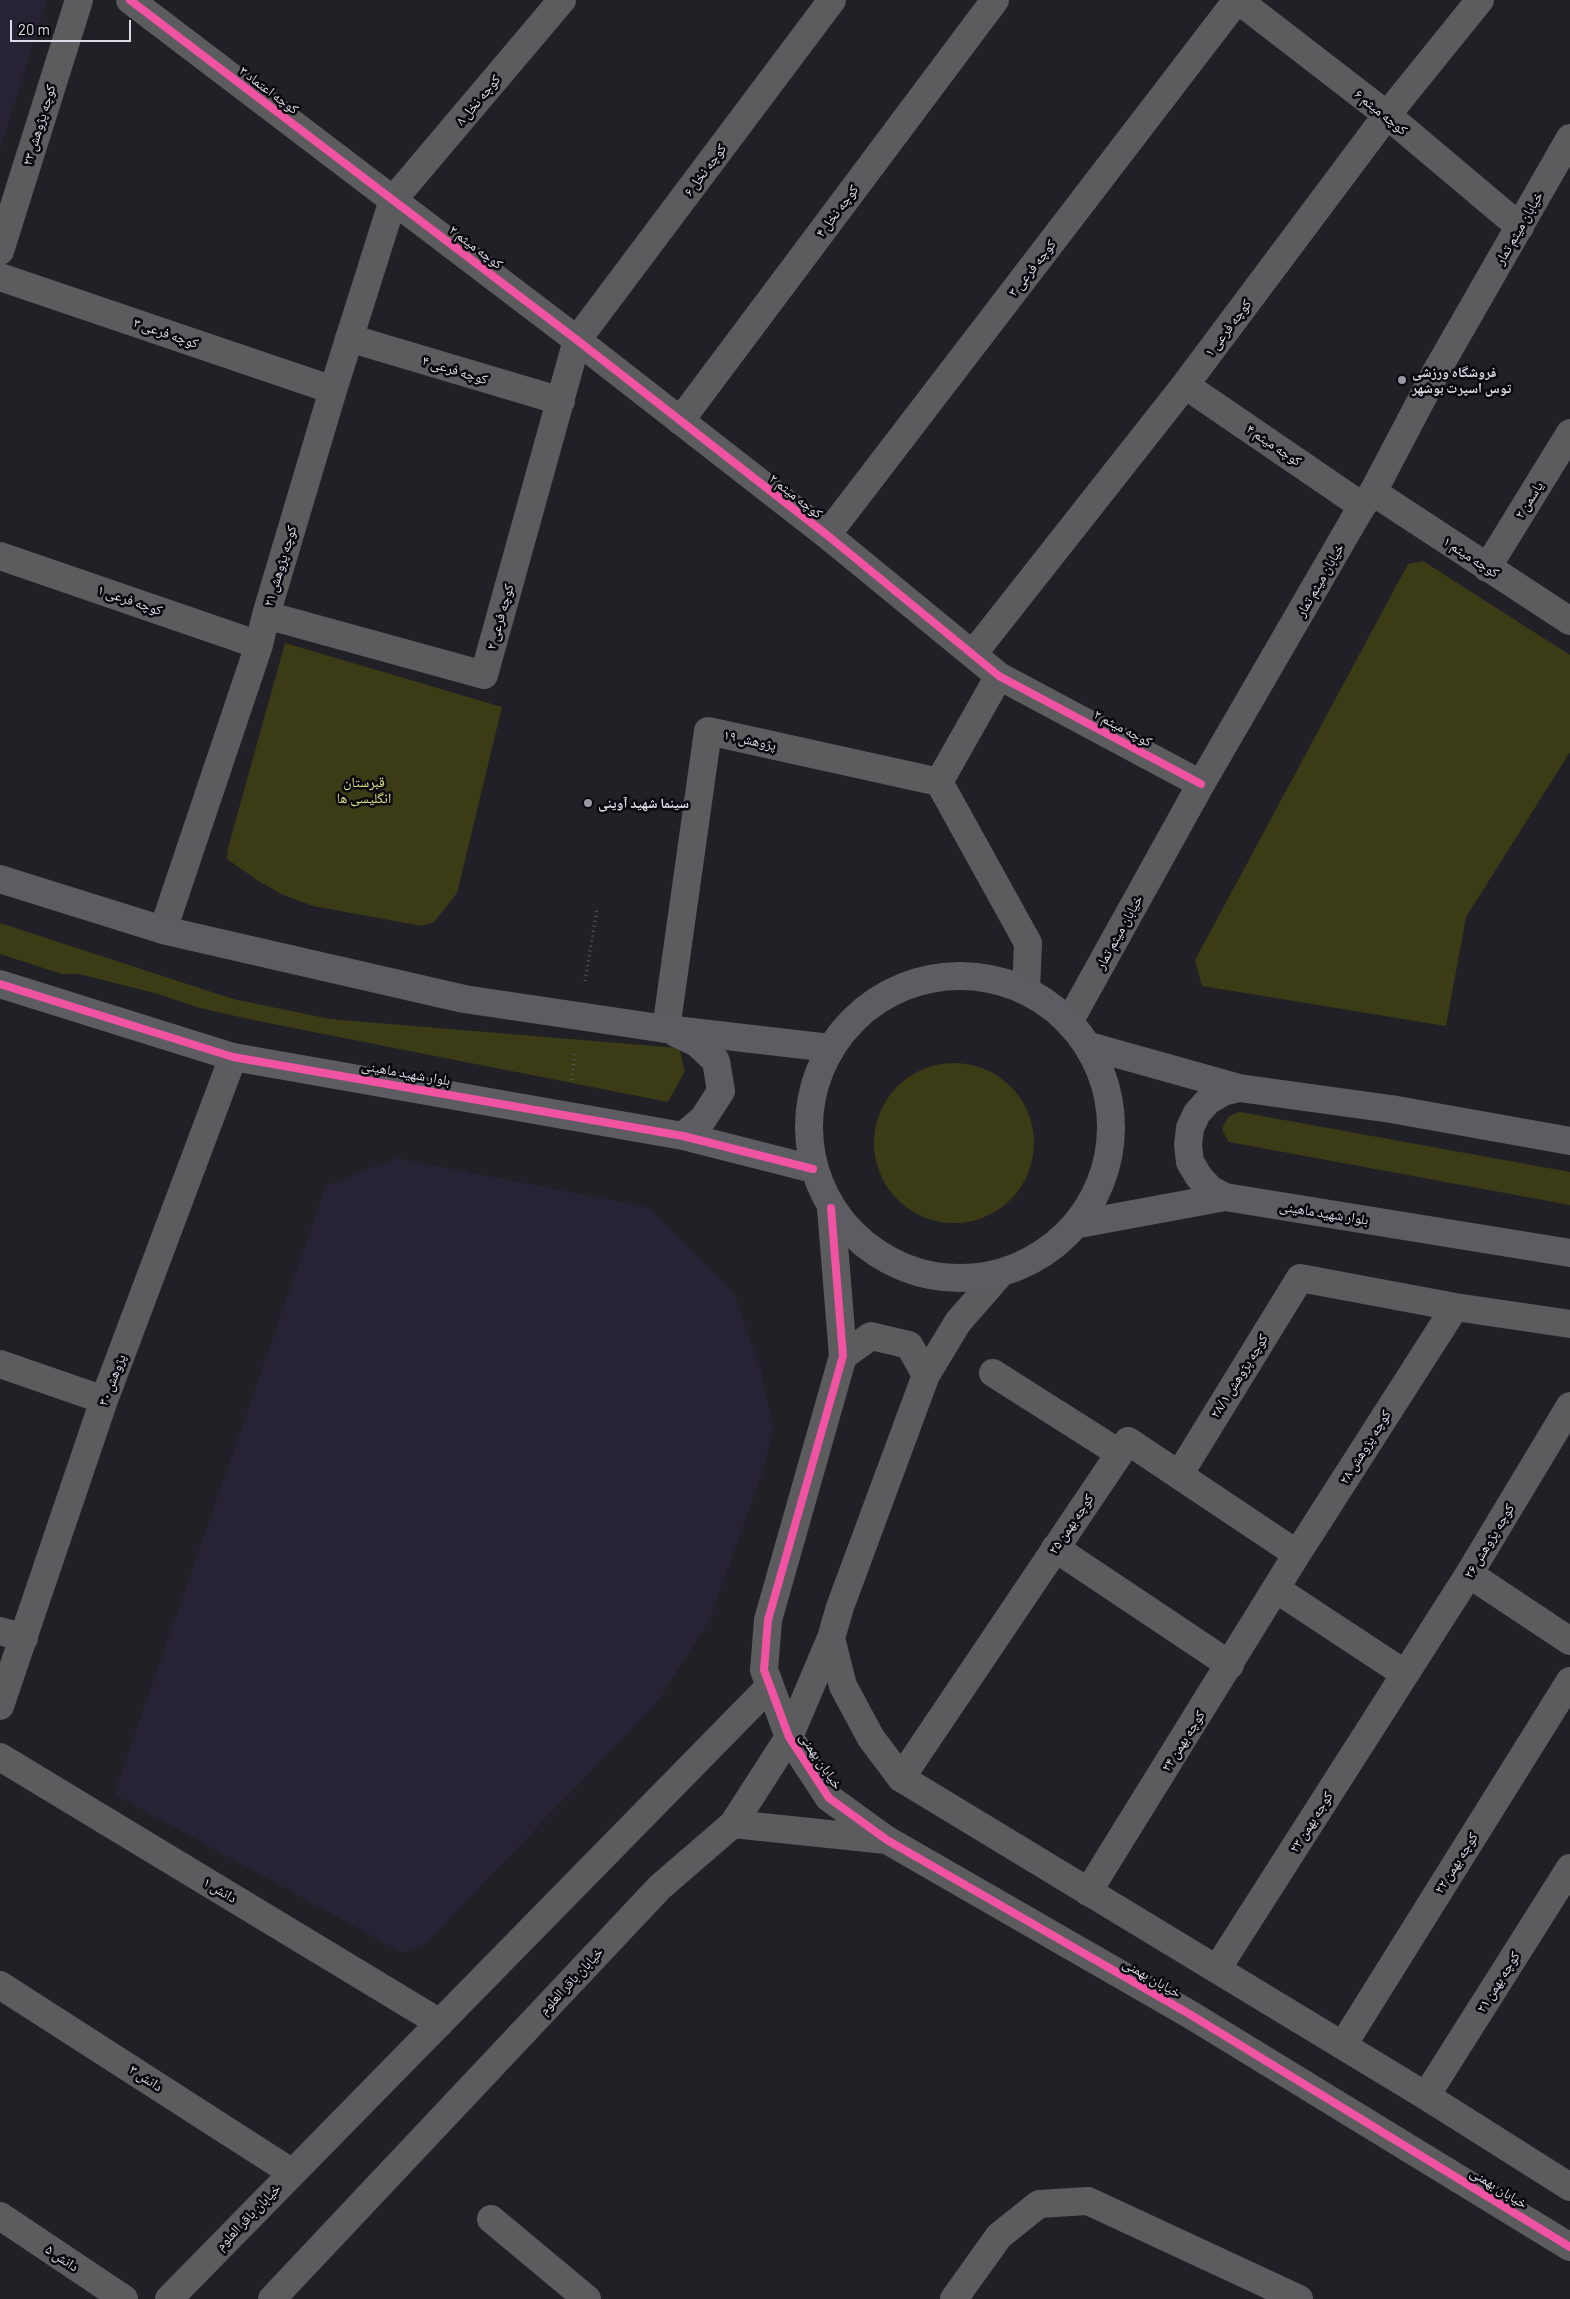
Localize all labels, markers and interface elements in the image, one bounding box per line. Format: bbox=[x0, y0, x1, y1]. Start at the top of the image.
scale bar bbox=[12, 10, 134, 42]
text: 20 m bbox=[18, 20, 50, 38]
street label: کوچه اعتماد ۳ bbox=[236, 62, 302, 118]
street label: کوچه نخل ۸ bbox=[452, 71, 504, 129]
street label: کوچه پژوهش ۲۳ bbox=[19, 82, 59, 168]
street label: کوچه میثم ۶ bbox=[1351, 86, 1411, 138]
street label: کوچه نخل ۶ bbox=[680, 141, 730, 199]
street label: کوچه نخل ۴ bbox=[812, 182, 862, 240]
street label: خیابان میثم تمار bbox=[1491, 188, 1547, 268]
street label: کوچه میثم ۲ bbox=[446, 221, 506, 273]
street label: کوچه فرعی ۳ bbox=[1005, 236, 1059, 300]
street label: کوچه فرعی ۱ bbox=[1201, 296, 1255, 360]
street label: کوچه فرعی ۳ bbox=[131, 314, 201, 352]
street label: کوچه فرعی ۴ bbox=[420, 352, 490, 388]
place label: فروشگاه ورزشی توس اسپرت بوشهر bbox=[1412, 364, 1511, 397]
marker: فروشگاه ورزشی توس اسپرت بوشهر bbox=[1396, 374, 1408, 386]
street label: کوچه میثم ۴ bbox=[1243, 420, 1305, 470]
street label: کوچه میثم ۲ bbox=[766, 470, 826, 522]
street label: یاسمن ۲ bbox=[1511, 478, 1547, 522]
street label: کوچه پژوهش ۲۱ bbox=[260, 523, 300, 609]
street label: کوچه میثم ۱ bbox=[1440, 533, 1502, 581]
street label: خیابان میثم تمار bbox=[1292, 540, 1348, 620]
street label: کوچه فرعی ۱ bbox=[95, 581, 165, 619]
street label: کوچه فرعی ۲ bbox=[483, 582, 517, 652]
street label: کوچه میثم ۲ bbox=[1091, 706, 1155, 750]
street label: پژوهش ۱۹ bbox=[722, 726, 778, 754]
park label: قبرستان انگلیسی ها bbox=[337, 774, 391, 806]
place label: سینما شهید آوینی bbox=[598, 795, 689, 811]
marker: سینما شهید آوینی bbox=[582, 797, 594, 809]
street label: خیابان میثم تمار bbox=[1092, 892, 1146, 972]
street label: بلوار شهید ماهینی bbox=[360, 1057, 452, 1089]
street label: بلوار شهید ماهینی bbox=[1278, 1198, 1370, 1228]
street label: کوچه پژوهش ۲۸/۱ bbox=[1206, 1331, 1272, 1421]
street label: پژوهش ۳۰ bbox=[95, 1352, 129, 1408]
street label: کوچه پژوهش ۲۸ bbox=[1336, 1407, 1394, 1487]
street label: کوچه بهمن ۲۵ bbox=[1045, 1491, 1097, 1557]
street label: کوچه پژوهش ۲۶ bbox=[1460, 1501, 1518, 1581]
street label: کوچه بهمن ۲۴ bbox=[1158, 1707, 1208, 1775]
street label: خیابان بهمنی bbox=[796, 1730, 846, 1792]
street label: کوجه بهمن ۲۳ bbox=[1286, 1788, 1336, 1856]
street label: کوچه بهمن ۲۲ bbox=[1431, 1829, 1481, 1897]
street label: دانش ۱ bbox=[200, 1873, 240, 1907]
street label: خیابان باقر العلوم bbox=[535, 1944, 607, 2018]
street label: کوچه بهمن ۲۱ bbox=[1473, 1948, 1523, 2016]
street label: خیابان بهمنی bbox=[1120, 1955, 1184, 2001]
street label: دانش ۳ bbox=[126, 2061, 166, 2095]
street label: خیابان بهمنی bbox=[1467, 2164, 1531, 2212]
street label: خیابان باقر العلوم bbox=[212, 2180, 284, 2254]
street label: دانش ۵ bbox=[42, 2241, 82, 2275]

